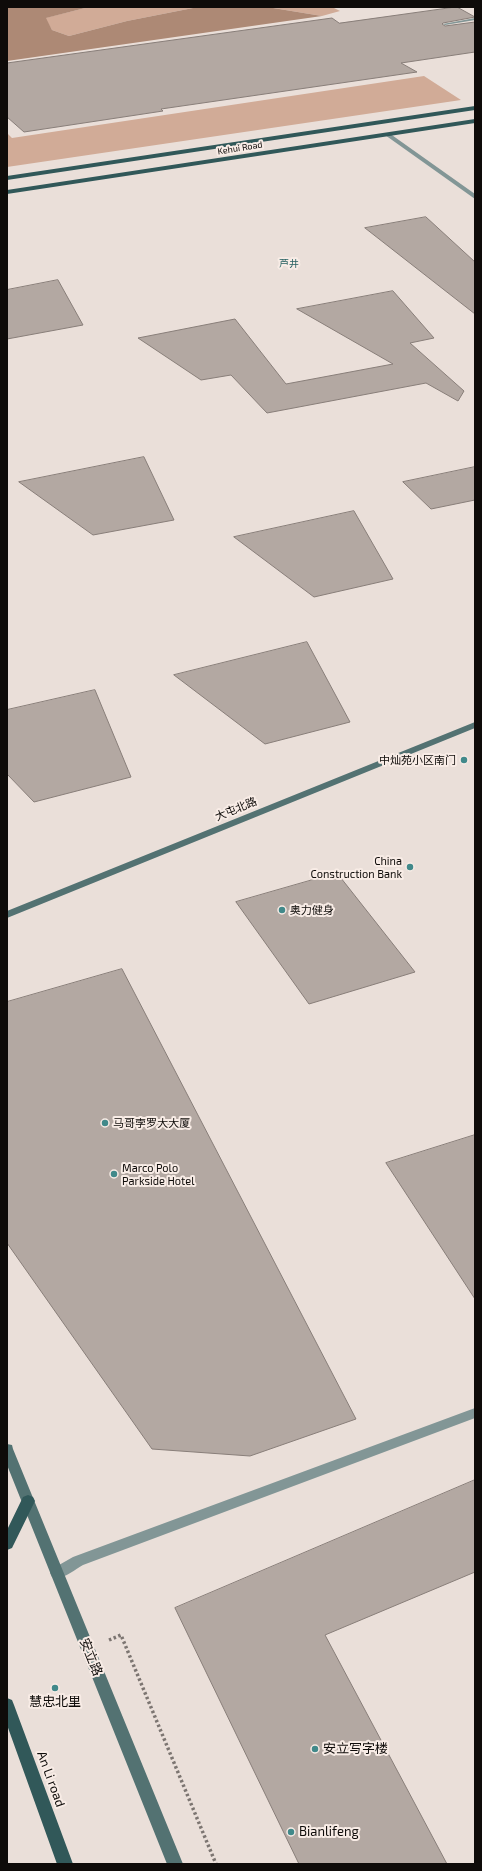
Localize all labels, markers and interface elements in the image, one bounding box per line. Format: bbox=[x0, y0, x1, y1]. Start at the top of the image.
street label: Kehui Road bbox=[217, 139, 263, 157]
district label: 芦井 bbox=[279, 258, 299, 270]
place label: 中灿苑小区南门 bbox=[379, 753, 456, 767]
marker: 中灿苑小区南门 bbox=[459, 755, 469, 765]
street label: 大屯北路 bbox=[213, 795, 259, 823]
place label: China Construction Bank bbox=[310, 854, 402, 880]
marker: China Construction Bank bbox=[405, 862, 415, 872]
place label: 奥力健身 bbox=[290, 903, 334, 917]
marker: 奥力健身 bbox=[277, 905, 287, 915]
place label: 马哥孛罗大大厦 bbox=[113, 1116, 190, 1130]
marker: 马哥孛罗大大厦 bbox=[100, 1118, 110, 1128]
place label: Marco Polo Parkside Hotel bbox=[122, 1161, 194, 1187]
marker: Marco Polo Parkside Hotel bbox=[109, 1169, 119, 1179]
street label: 安立路 bbox=[76, 1636, 106, 1678]
marker: 慧忠北里 bbox=[50, 1683, 60, 1693]
place label: 慧忠北里 bbox=[29, 1694, 81, 1710]
place label: 安立写字楼 bbox=[323, 1741, 388, 1757]
marker: 安立写字楼 bbox=[310, 1744, 320, 1754]
street label: An Li road bbox=[34, 1749, 68, 1809]
place label: Bianlifeng bbox=[299, 1824, 359, 1840]
marker: Bianlifeng bbox=[286, 1827, 296, 1837]

